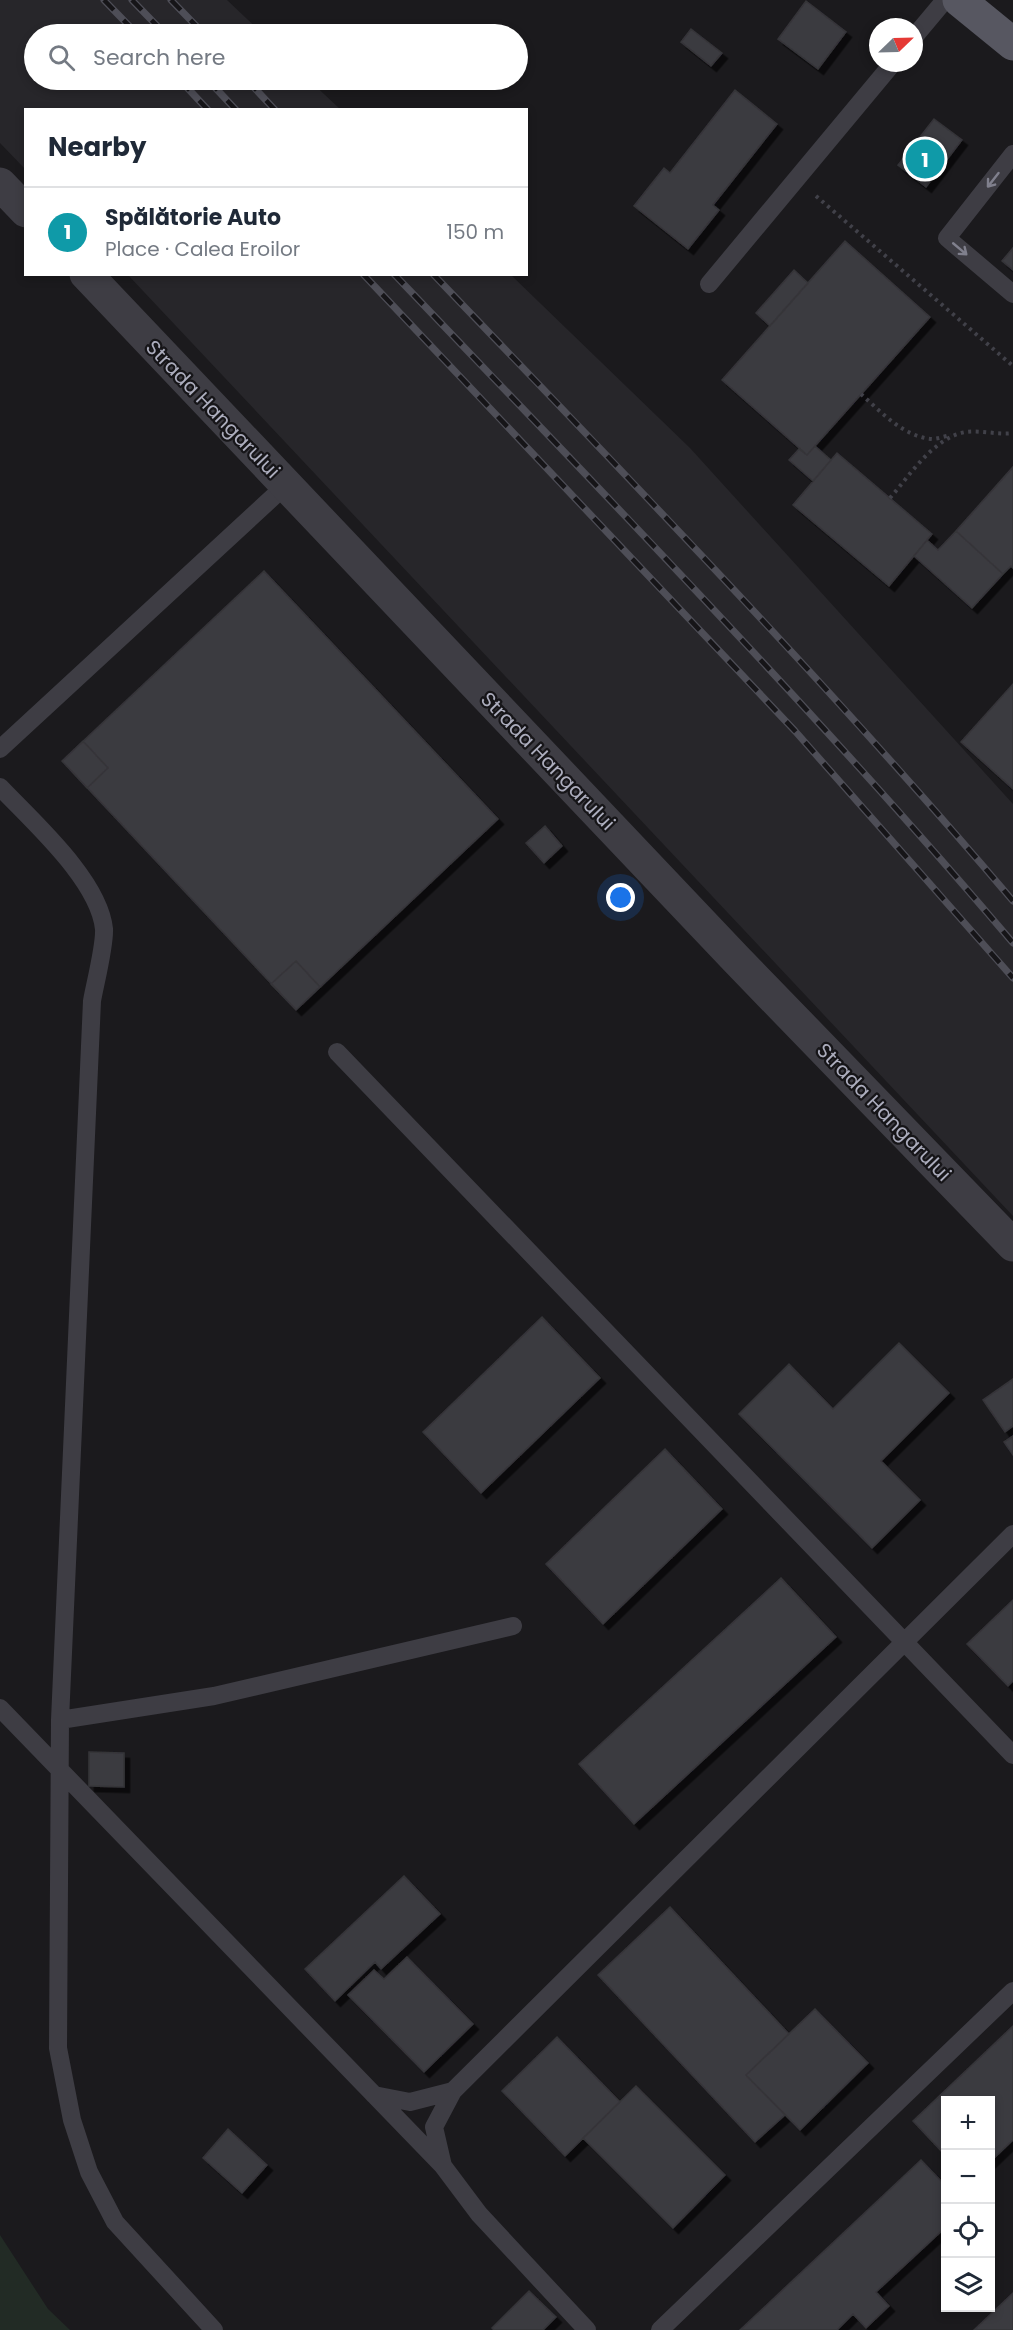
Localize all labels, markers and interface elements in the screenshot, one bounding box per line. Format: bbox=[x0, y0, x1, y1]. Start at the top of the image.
north arrow bbox=[869, 18, 923, 72]
search box bbox=[24, 24, 528, 90]
icon: search bbox=[45, 41, 78, 74]
text: Search here bbox=[93, 42, 226, 73]
text: Nearby bbox=[48, 129, 146, 165]
pin: 1 bbox=[906, 136, 944, 182]
one-way arrow bbox=[986, 172, 999, 188]
text: Spălătorie Auto bbox=[105, 202, 281, 233]
text: 1 bbox=[64, 218, 71, 246]
text: 150 m bbox=[447, 218, 504, 246]
text: Place · Calea Eroilor bbox=[105, 235, 300, 263]
one-way arrow bbox=[952, 242, 967, 256]
street label: Strada Hangarului bbox=[140, 334, 286, 484]
street label: Strada Hangarului bbox=[475, 686, 621, 836]
your location bbox=[606, 883, 635, 912]
street label: Strada Hangarului bbox=[811, 1037, 957, 1187]
map controls bbox=[941, 2096, 995, 2312]
button: + bbox=[941, 2096, 995, 2150]
button: − bbox=[941, 2150, 995, 2204]
button: locate bbox=[941, 2204, 995, 2258]
button: layers bbox=[941, 2258, 995, 2312]

